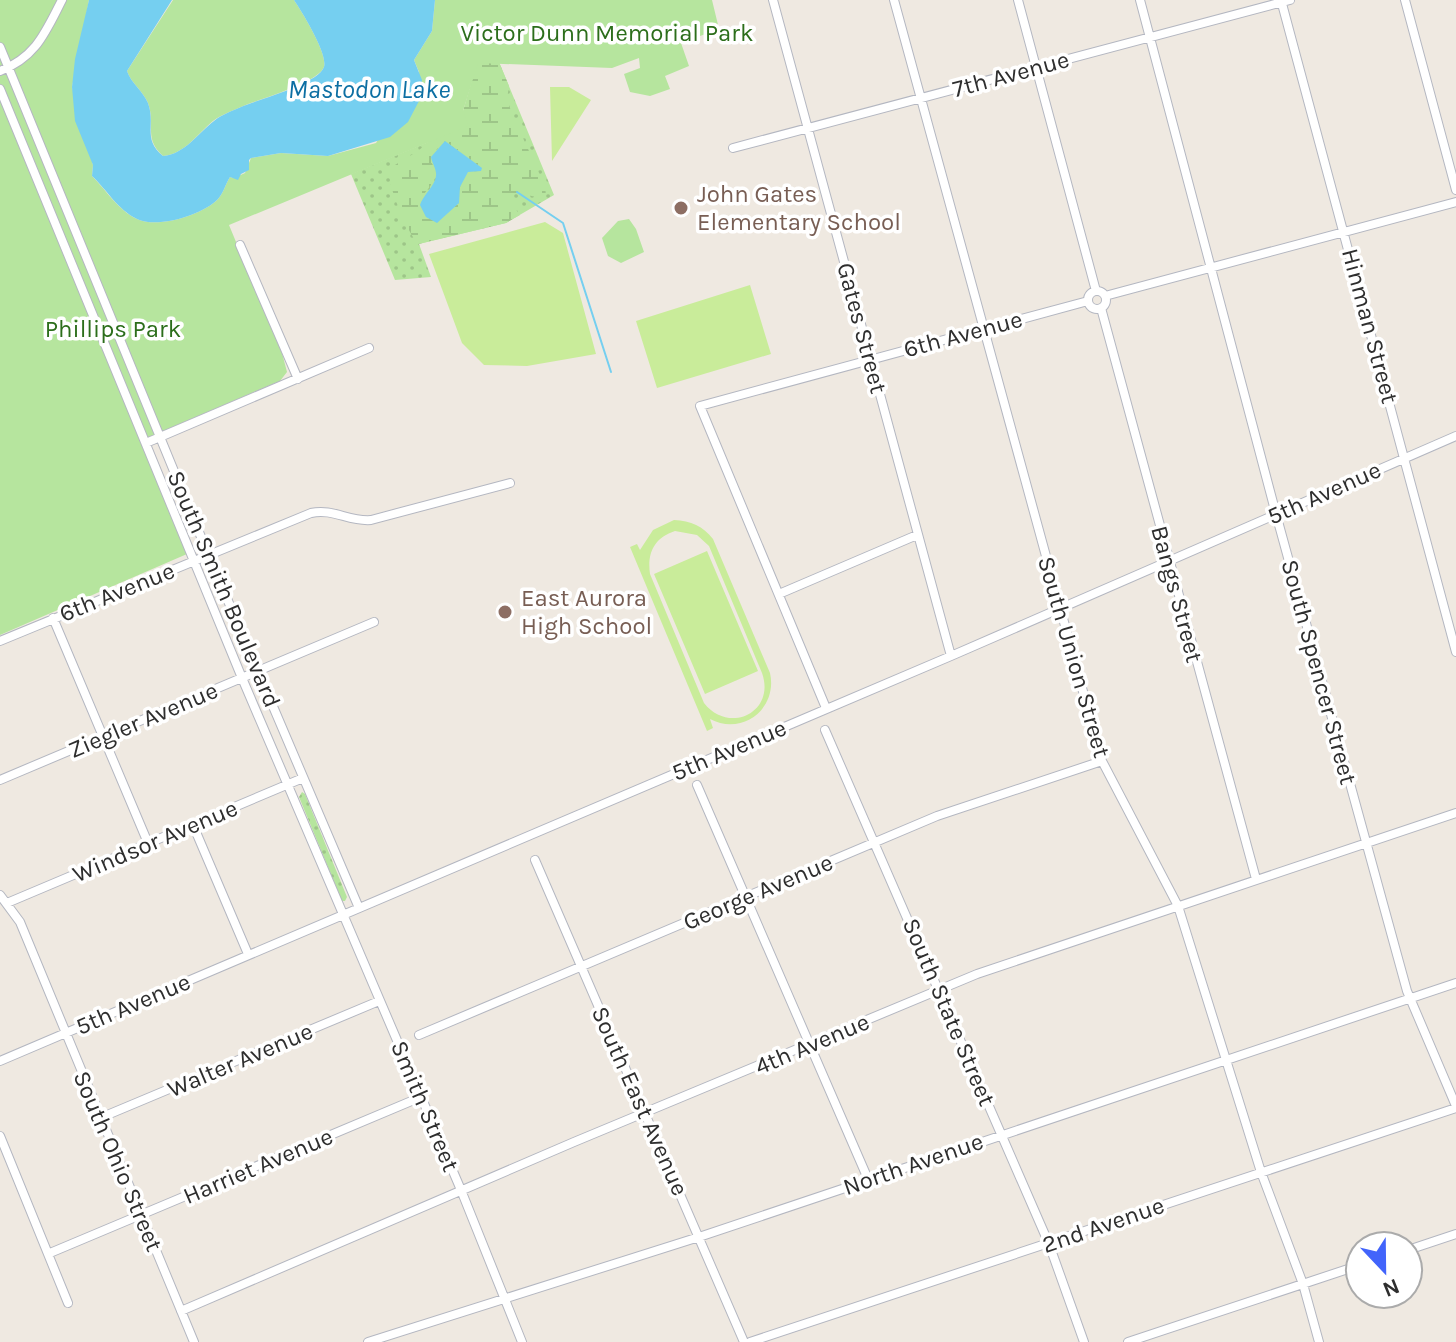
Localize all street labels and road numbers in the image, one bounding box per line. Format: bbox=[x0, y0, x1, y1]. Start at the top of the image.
street label: 7th Avenue bbox=[950, 45, 1072, 103]
street label: Hinman Street bbox=[1336, 245, 1404, 407]
street label: Gates Street bbox=[831, 260, 893, 396]
street label: 6th Avenue bbox=[900, 305, 1026, 363]
street label: 5th Avenue bbox=[1263, 455, 1385, 531]
street label: South Smith Boulevard bbox=[161, 466, 287, 712]
street label: Bangs Street bbox=[1145, 523, 1209, 665]
street label: South Union Street bbox=[1032, 553, 1116, 761]
street label: 6th Avenue bbox=[55, 556, 179, 628]
street label: South Spencer Street bbox=[1275, 556, 1363, 788]
street label: Ziegler Avenue bbox=[64, 676, 222, 764]
street label: 5th Avenue bbox=[667, 713, 791, 787]
street label: Windsor Avenue bbox=[68, 794, 242, 888]
street label: George Avenue bbox=[679, 848, 837, 936]
street label: South State Street bbox=[897, 914, 1001, 1110]
street label: 5th Avenue bbox=[71, 967, 195, 1041]
street label: South East Avenue bbox=[586, 1002, 694, 1200]
street label: 4th Avenue bbox=[751, 1007, 873, 1081]
street label: Walter Avenue bbox=[163, 1017, 317, 1103]
street label: Smith Street bbox=[385, 1036, 465, 1176]
street label: South Ohio Street bbox=[67, 1067, 169, 1255]
street label: Harriet Avenue bbox=[179, 1122, 337, 1210]
street label: North Avenue bbox=[839, 1127, 987, 1201]
street label: 2nd Avenue bbox=[1038, 1191, 1168, 1259]

